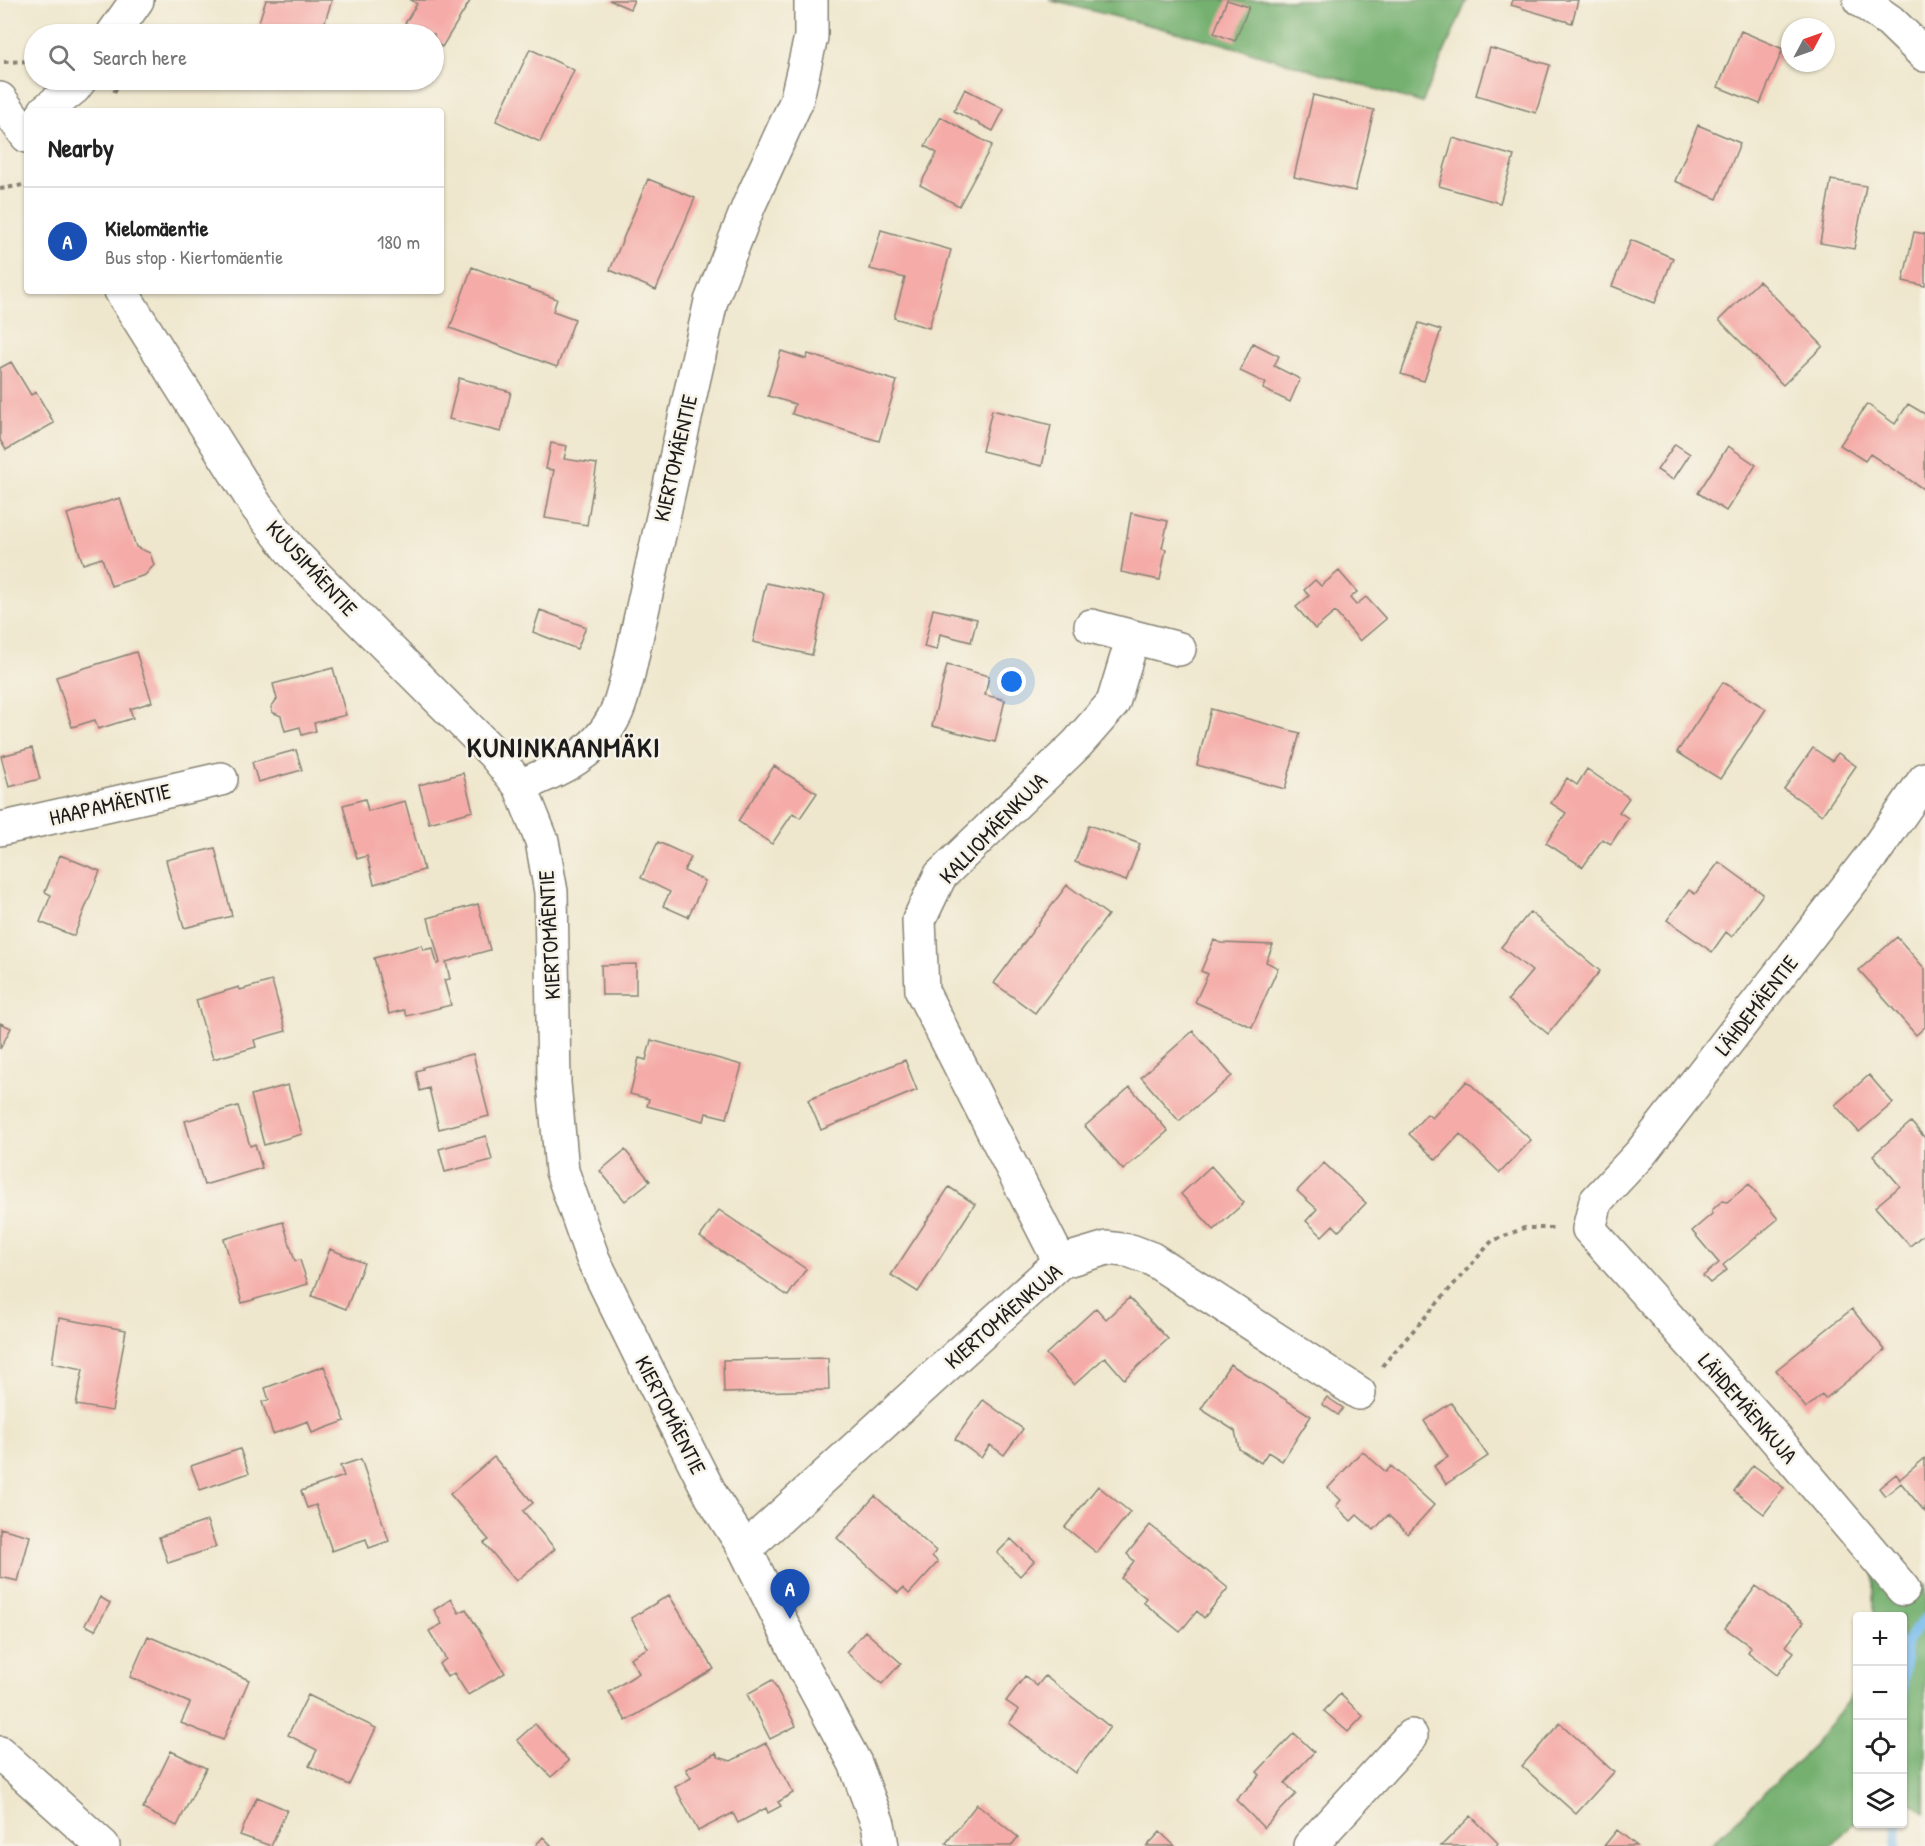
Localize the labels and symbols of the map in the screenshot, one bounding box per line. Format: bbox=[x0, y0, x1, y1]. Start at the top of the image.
north arrow bbox=[1781, 18, 1835, 72]
street label: KIERTOMÄENTIE bbox=[646, 391, 704, 524]
street label: KUUSIMÄENTIE bbox=[260, 513, 365, 623]
your location bbox=[997, 667, 1026, 696]
district label: KUNINKAANMÄKI bbox=[467, 728, 661, 766]
street label: KALLIOMÄENKUJA bbox=[932, 766, 1054, 890]
street label: HAAPAMÄENTIE bbox=[46, 775, 174, 833]
street label: KIERTOMÄENTIE bbox=[531, 869, 567, 1000]
street label: LÄHDEMÄENTIE bbox=[1707, 948, 1805, 1061]
street label: KIERTOMÄENKUJA bbox=[938, 1256, 1068, 1375]
street label: LÄHDEMÄENKUJA bbox=[1692, 1346, 1804, 1470]
street label: KIERTOMÄENTIE bbox=[628, 1351, 714, 1480]
pin: A bbox=[770, 1570, 810, 1619]

